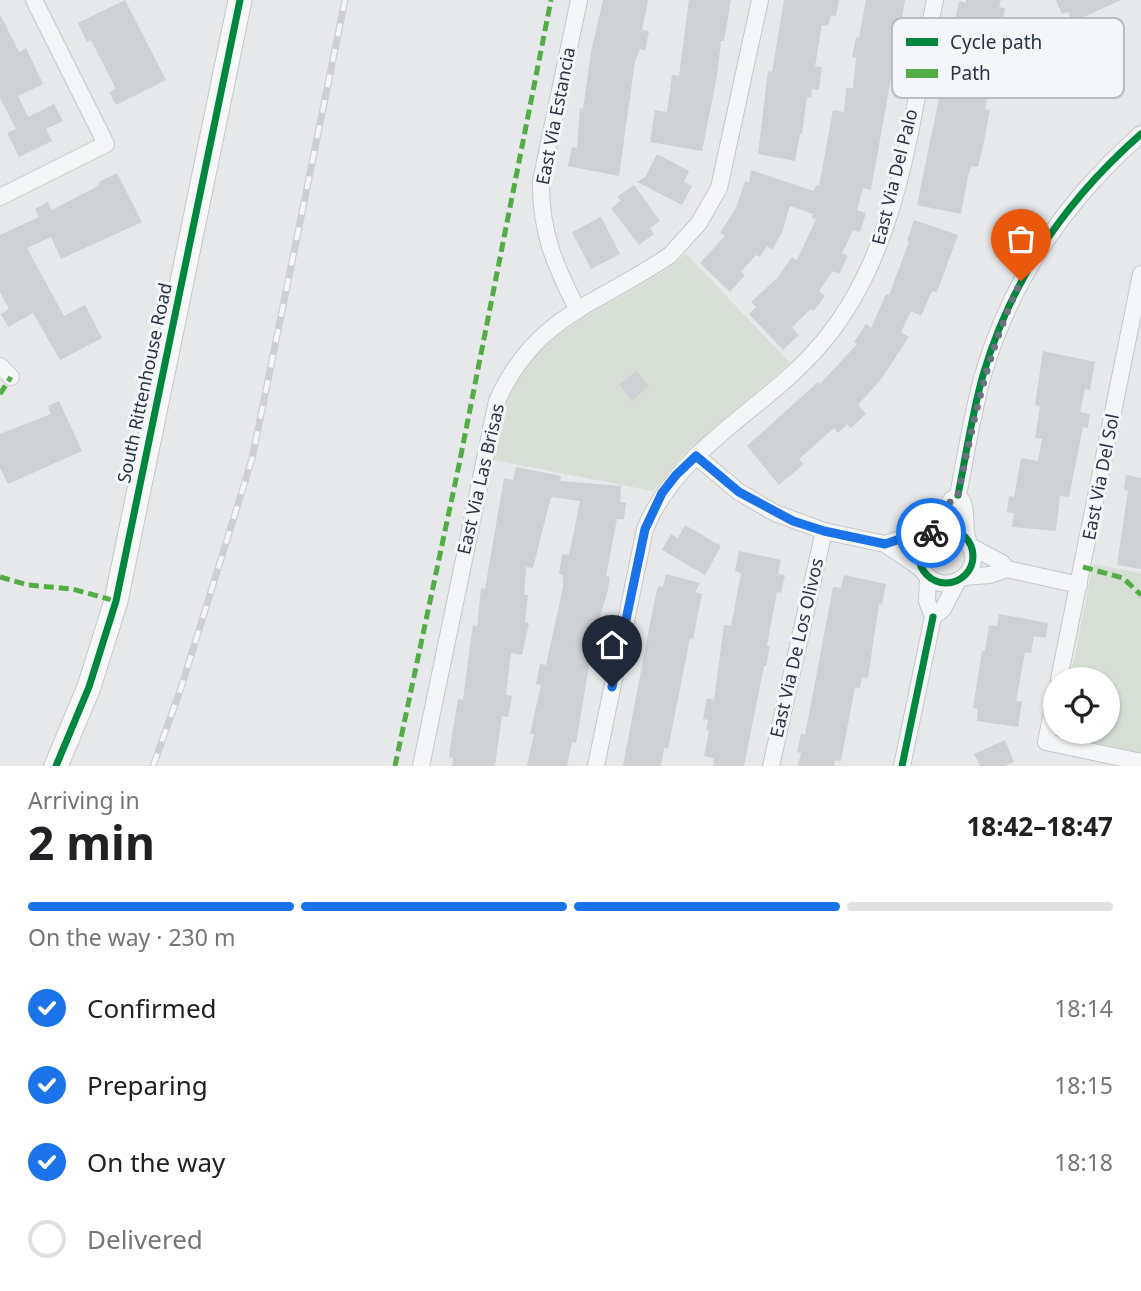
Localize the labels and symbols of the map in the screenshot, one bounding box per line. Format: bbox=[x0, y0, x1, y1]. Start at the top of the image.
legend bbox=[892, 18, 1124, 98]
text: Cycle path bbox=[950, 29, 1042, 55]
street label: East Via Estancia bbox=[530, 45, 580, 187]
text: Path bbox=[950, 60, 991, 86]
street label: East Via Del Palo bbox=[866, 106, 923, 247]
pin bbox=[991, 209, 1051, 281]
street label: South Rittenhouse Road bbox=[111, 280, 177, 485]
street label: East Via Las Brisas bbox=[451, 401, 509, 557]
street label: East Via Del Sol bbox=[1076, 412, 1124, 542]
courier bbox=[896, 498, 966, 568]
street label: East Via De Los Olivos bbox=[764, 556, 828, 740]
pin bbox=[582, 615, 642, 687]

